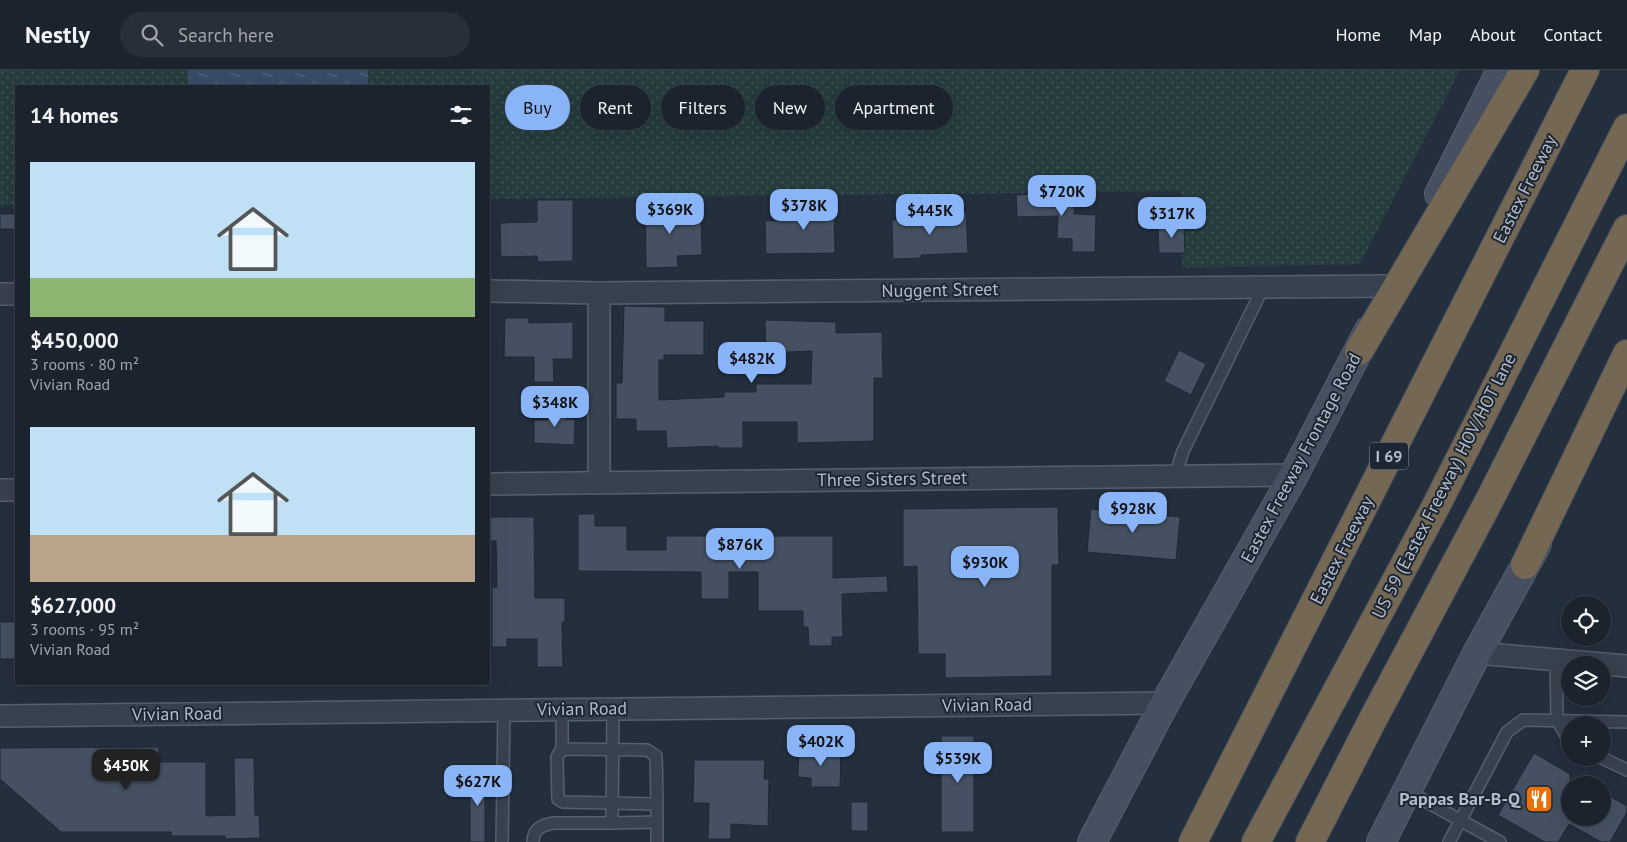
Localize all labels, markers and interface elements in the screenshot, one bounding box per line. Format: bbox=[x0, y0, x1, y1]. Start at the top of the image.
search box bbox=[120, 12, 470, 57]
text: Nestly bbox=[25, 19, 90, 50]
icon: search bbox=[138, 21, 166, 49]
text: Search here bbox=[178, 23, 274, 47]
text: Home bbox=[1335, 23, 1381, 46]
text: Map bbox=[1409, 23, 1442, 46]
text: About bbox=[1470, 23, 1516, 46]
text: Contact bbox=[1544, 23, 1602, 46]
chip: Buy bbox=[505, 85, 570, 130]
chip: Rent bbox=[580, 85, 651, 130]
chip: Filters bbox=[661, 85, 745, 130]
chip: New bbox=[755, 85, 825, 130]
chip: Apartment bbox=[835, 85, 953, 130]
icon: filters bbox=[447, 101, 475, 129]
text: 14 homes bbox=[30, 102, 118, 129]
street label: Eastex Freeway bbox=[1487, 130, 1562, 247]
pin: $720K bbox=[1027, 174, 1097, 217]
text: $720K bbox=[1039, 181, 1085, 201]
pin: $378K bbox=[769, 189, 839, 231]
pin: $369K bbox=[635, 192, 705, 235]
icon: home bbox=[208, 194, 298, 284]
pin: $445K bbox=[895, 194, 965, 236]
text: $378K bbox=[781, 195, 827, 215]
pin: $317K bbox=[1137, 196, 1207, 239]
text: $369K bbox=[647, 199, 693, 219]
text: $445K bbox=[907, 200, 953, 220]
text: $317K bbox=[1149, 203, 1195, 223]
street label: Nuggent Street bbox=[881, 277, 999, 302]
text: $450,000 bbox=[30, 327, 119, 354]
pin: $482K bbox=[717, 342, 787, 384]
text: $482K bbox=[729, 348, 775, 368]
street label: Eastex Freeway Frontage Road bbox=[1236, 349, 1366, 567]
street label: US 59 (Eastex Freeway) HOV/HOT lane bbox=[1366, 349, 1521, 622]
text: 3 rooms · 80 m² bbox=[30, 354, 139, 374]
text: Vivian Road bbox=[30, 374, 110, 394]
pin: $348K bbox=[520, 386, 590, 428]
text: $348K bbox=[532, 392, 578, 412]
road number: I 69 bbox=[1370, 442, 1408, 470]
icon: home bbox=[208, 459, 298, 549]
street label: Three Sisters Street bbox=[817, 466, 967, 491]
pin: $928K bbox=[1098, 492, 1168, 534]
street label: Eastex Freeway bbox=[1305, 492, 1379, 608]
text: $928K bbox=[1110, 498, 1156, 518]
pin: $876K bbox=[705, 528, 775, 570]
text: $876K bbox=[717, 534, 763, 554]
pin: $930K bbox=[950, 546, 1020, 588]
text: $930K bbox=[962, 552, 1008, 572]
text: $627,000 bbox=[30, 592, 116, 619]
map controls bbox=[1561, 596, 1611, 826]
button: locate bbox=[1561, 596, 1611, 646]
text: 3 rooms · 95 m² bbox=[30, 619, 139, 639]
text: Vivian Road bbox=[30, 639, 110, 659]
button: layers bbox=[1561, 656, 1611, 706]
street label: Vivian Road bbox=[941, 692, 1032, 717]
street label: Vivian Road bbox=[536, 696, 627, 721]
street label: Vivian Road bbox=[131, 701, 222, 726]
button: + bbox=[1561, 716, 1611, 766]
pin: $402K bbox=[786, 724, 856, 767]
text: $402K bbox=[798, 731, 844, 751]
pin: $539K bbox=[923, 742, 993, 784]
pin: $450K bbox=[91, 748, 161, 791]
text: $539K bbox=[935, 748, 981, 768]
text: $450K bbox=[103, 755, 149, 775]
pin: $627K bbox=[443, 764, 513, 807]
text: $627K bbox=[455, 771, 501, 791]
button: − bbox=[1561, 776, 1611, 826]
restaurant icon: Pappas Bar-B-Q bbox=[1524, 784, 1554, 814]
place label: Pappas Bar-B-Q bbox=[1399, 787, 1521, 810]

